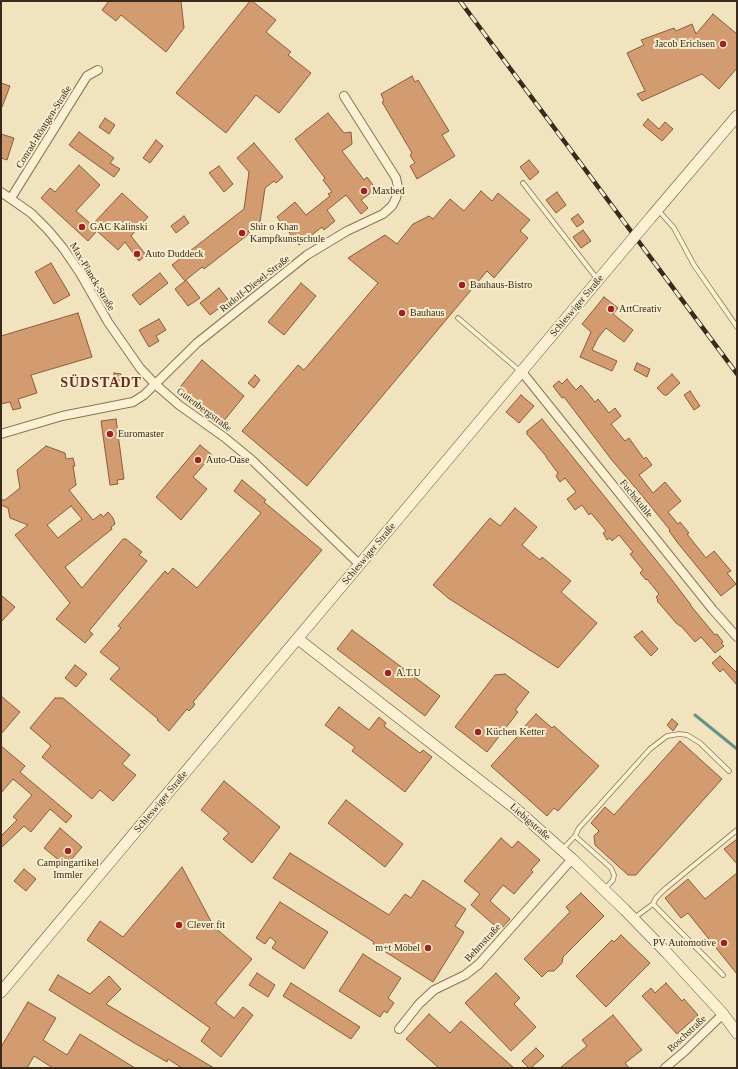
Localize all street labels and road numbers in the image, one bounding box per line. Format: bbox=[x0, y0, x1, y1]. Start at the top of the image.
street label: Conrad-Röntgen-Straße bbox=[14, 83, 74, 171]
street label: Max-Planck-Straße bbox=[67, 241, 117, 313]
street label: Rudolf-Diesel-Straße bbox=[218, 253, 292, 315]
street label: Schleswiger Straße bbox=[548, 273, 606, 339]
street label: Gutenbergstraße bbox=[174, 385, 234, 435]
street label: Fuchskuhle bbox=[617, 477, 655, 521]
street label: Schleswiger Straße bbox=[340, 521, 398, 587]
street label: Schleswiger Straße bbox=[132, 769, 190, 835]
street label: Liebigstraße bbox=[507, 801, 553, 843]
street label: Behmstraße bbox=[462, 921, 504, 965]
street label: Boschstraße bbox=[665, 1013, 709, 1055]

